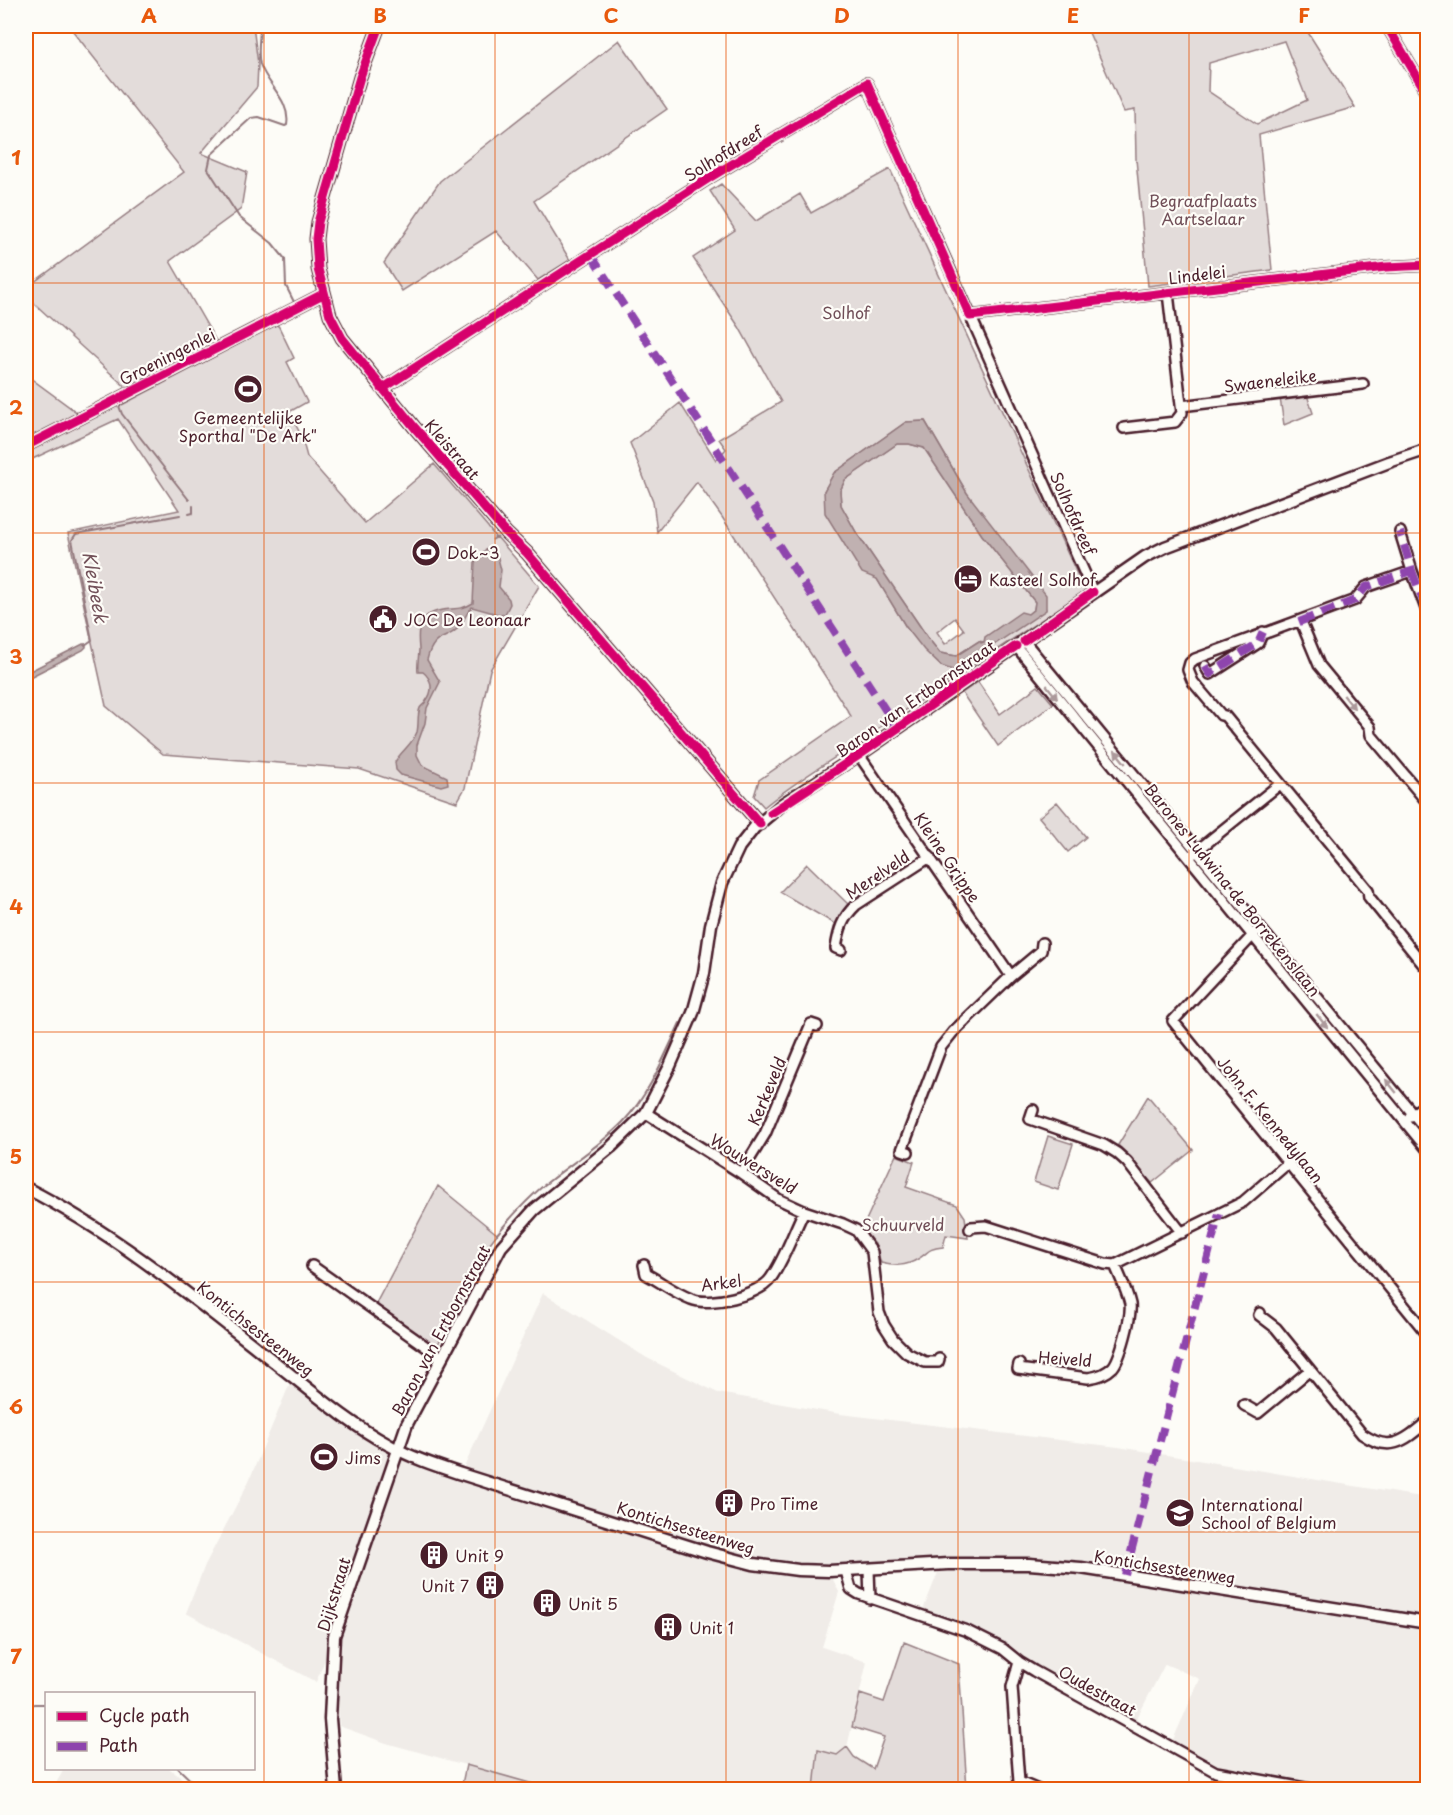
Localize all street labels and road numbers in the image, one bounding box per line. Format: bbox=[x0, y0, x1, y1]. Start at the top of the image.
street label: Solhofdreef bbox=[679, 118, 768, 187]
street label: Lindelei bbox=[1167, 259, 1227, 289]
street label: Groeningenlei bbox=[115, 321, 219, 391]
street label: Swaeneleike bbox=[1222, 362, 1318, 398]
street label: Kleistraat bbox=[420, 413, 487, 485]
street label: Solhofdreef bbox=[1045, 468, 1104, 560]
street label: Baron van Ertbornstraat bbox=[830, 633, 1001, 763]
street label: Barones Ludwina de Borrekenslaan bbox=[1139, 777, 1327, 1001]
street label: Kleine Grippe bbox=[909, 807, 987, 907]
street label: Merelveld bbox=[840, 844, 914, 904]
street label: John F. Kennedylaan bbox=[1212, 1050, 1330, 1188]
street label: Kerkeveld bbox=[741, 1053, 791, 1129]
street label: Wouwersveld bbox=[706, 1127, 802, 1199]
street label: Baron van Ertbornstraat bbox=[385, 1240, 496, 1420]
street label: Arkel bbox=[699, 1268, 743, 1296]
street label: Kontichsesteenweg bbox=[192, 1275, 320, 1381]
street label: Heiveld bbox=[1037, 1344, 1093, 1372]
street label: Kontichsesteenweg bbox=[614, 1495, 758, 1559]
street label: Kontichsesteenweg bbox=[1093, 1543, 1237, 1589]
street label: Dijkstraat bbox=[310, 1553, 356, 1634]
street label: Oudestraat bbox=[1055, 1659, 1142, 1722]

